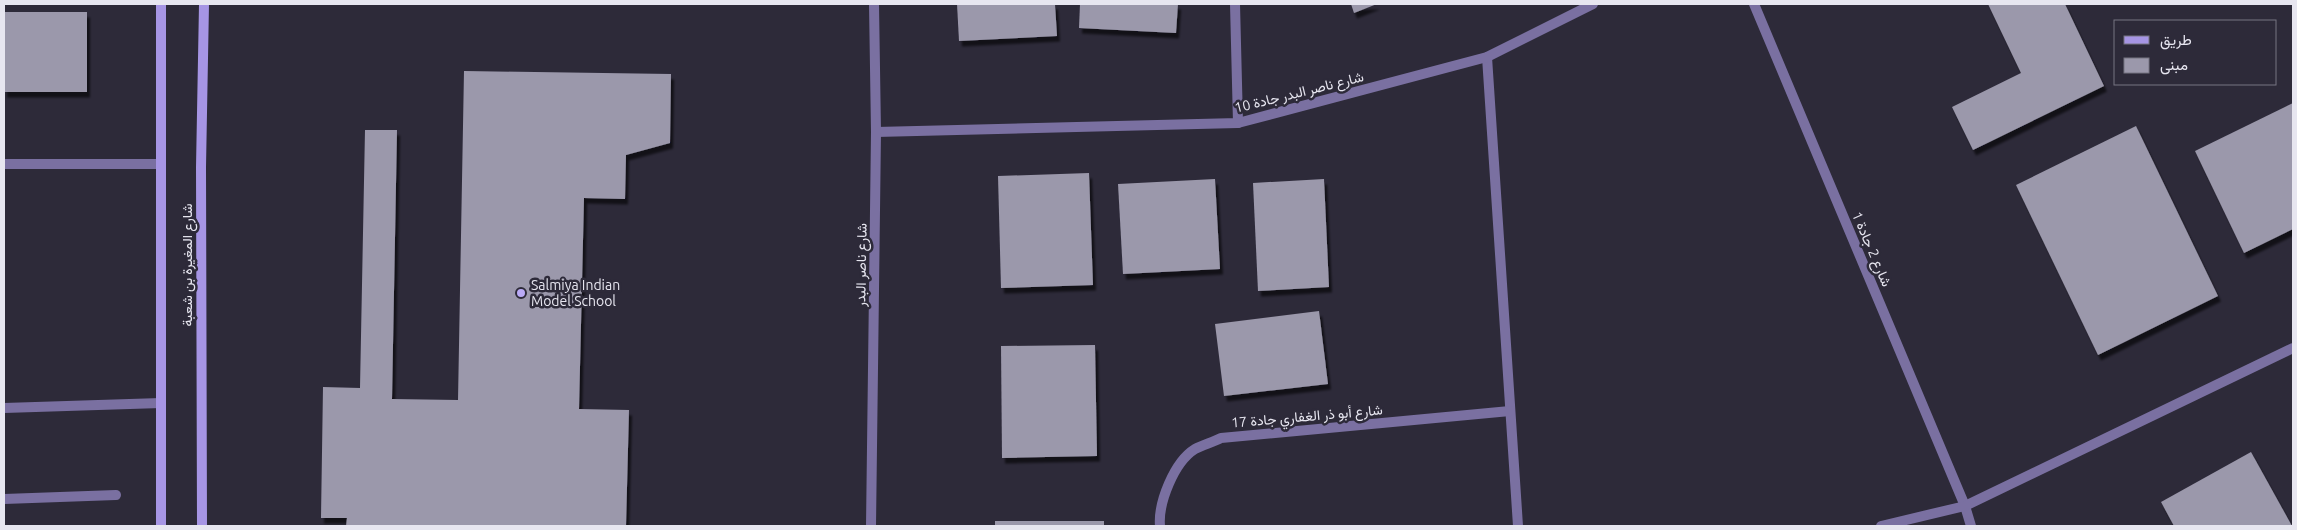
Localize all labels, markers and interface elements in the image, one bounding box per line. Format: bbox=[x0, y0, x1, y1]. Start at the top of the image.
legend bbox=[2114, 20, 2277, 85]
text: طريق bbox=[2160, 31, 2192, 50]
text: مبنى bbox=[2160, 56, 2188, 75]
street label: شارع ناصر البدر جادة 10 bbox=[1233, 68, 1366, 119]
street label: شارع المغيرة بن شعبة bbox=[179, 204, 198, 326]
street label: شارع 2 جادة 1 bbox=[1846, 209, 1895, 290]
street label: شارع ناصر البدر bbox=[852, 223, 873, 308]
place label: Salmiya Indian Model School bbox=[531, 277, 620, 309]
marker: Salmiya Indian Model School bbox=[515, 287, 527, 299]
street label: شارع أبو ذر الغفاري جادة 17 bbox=[1231, 401, 1384, 435]

